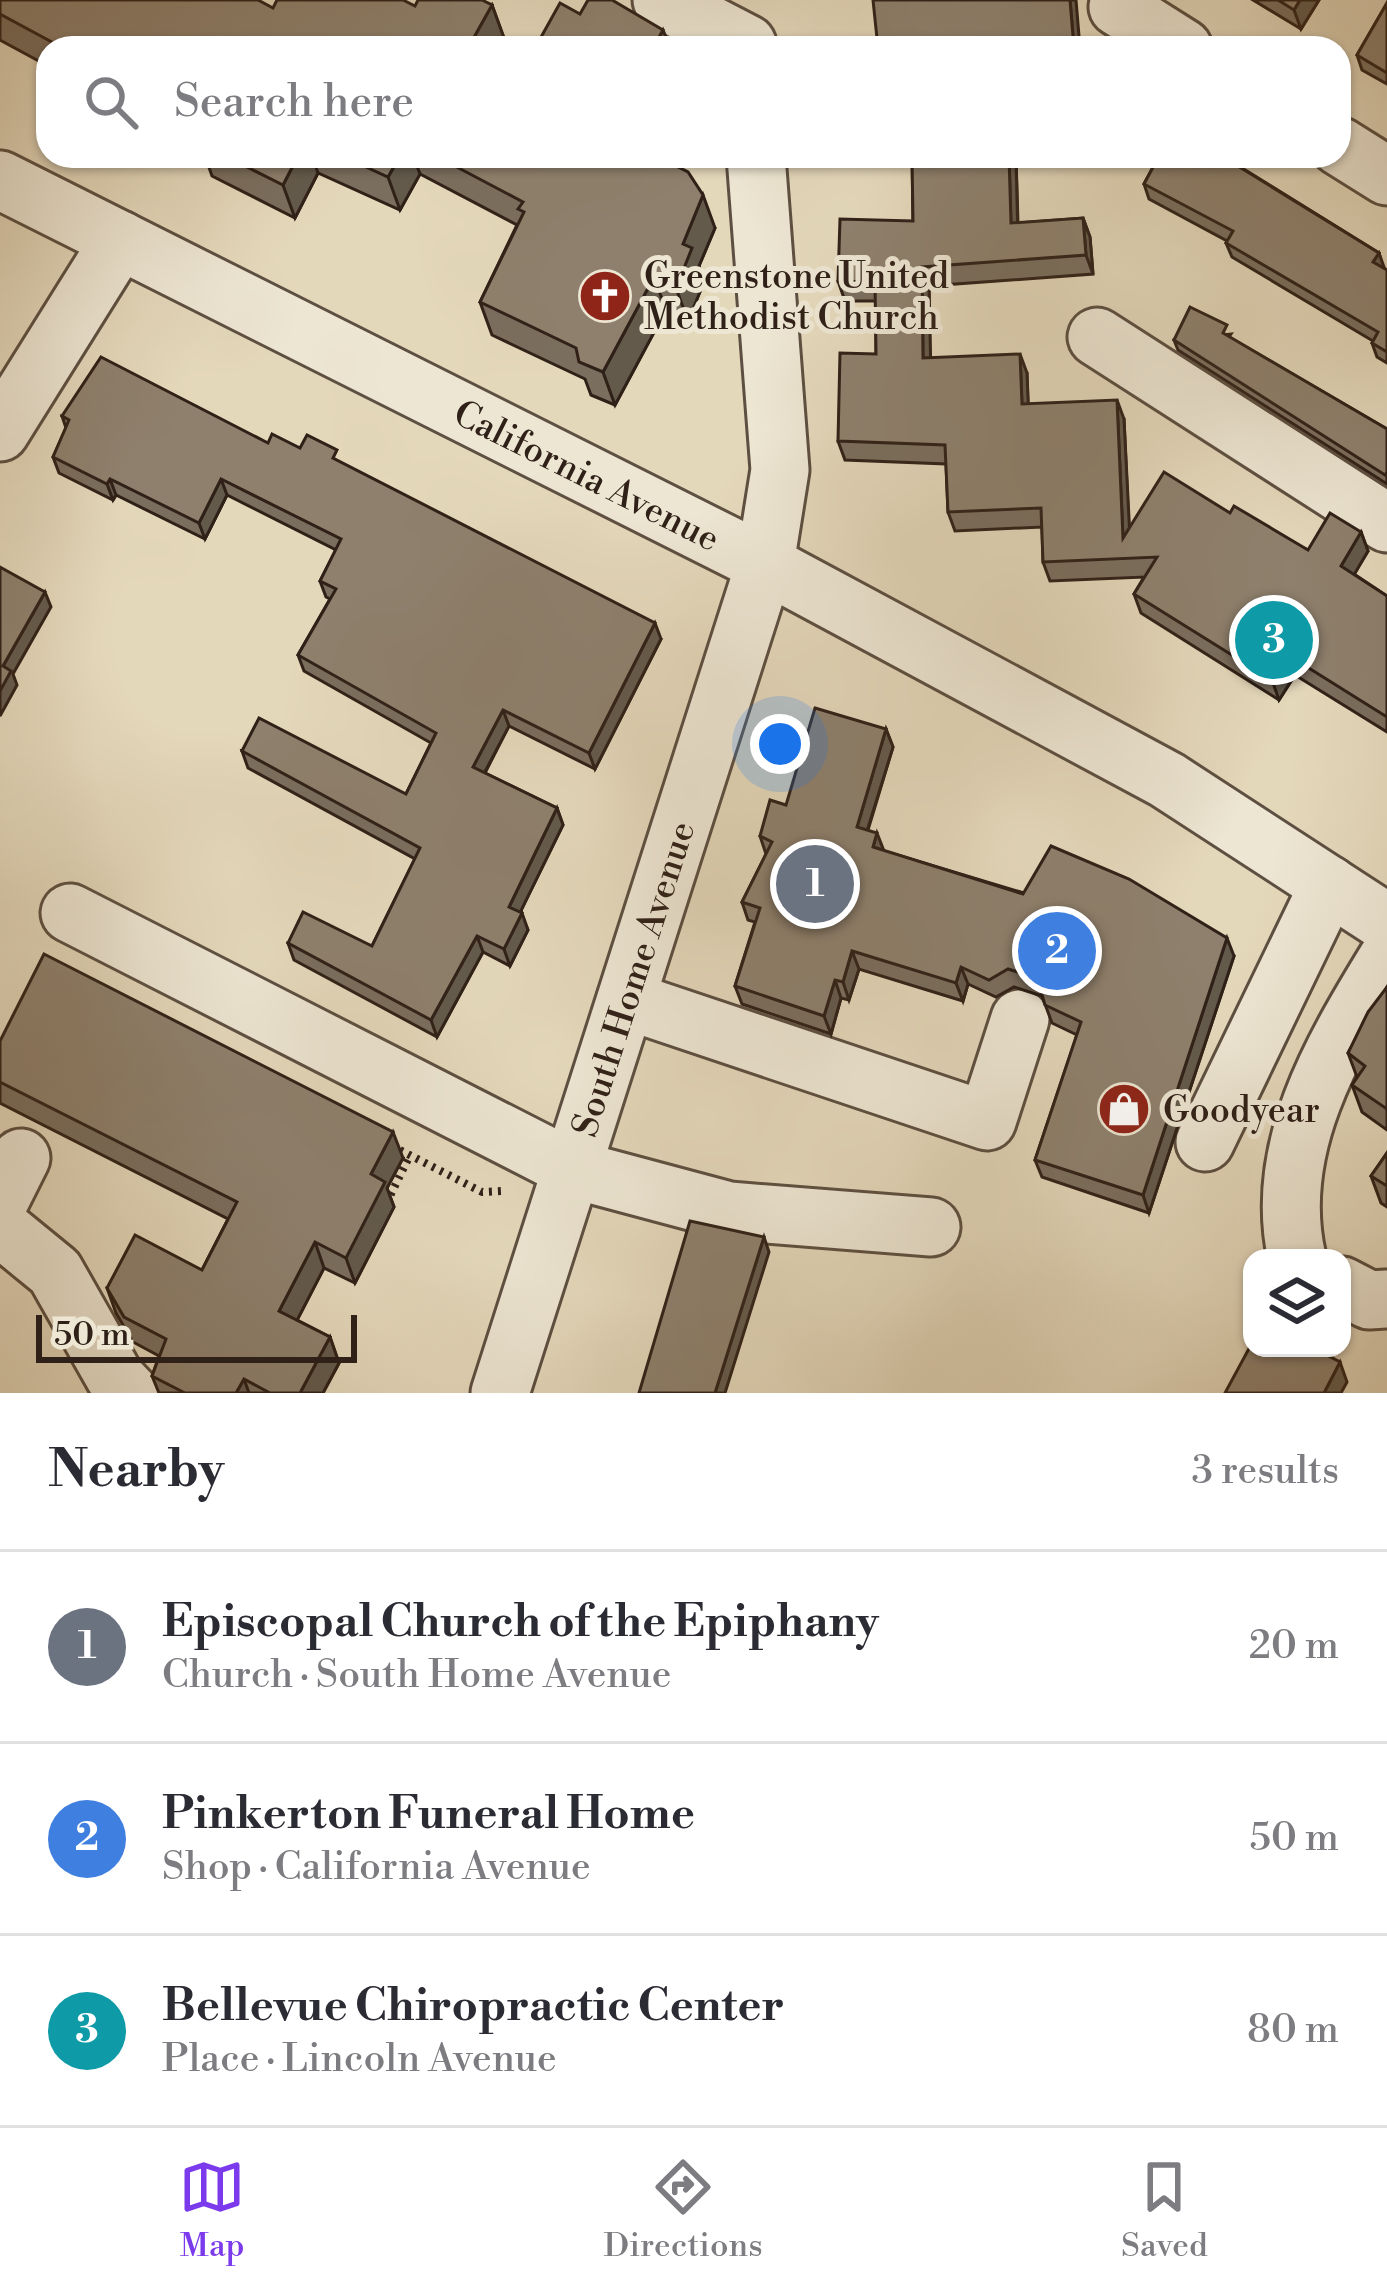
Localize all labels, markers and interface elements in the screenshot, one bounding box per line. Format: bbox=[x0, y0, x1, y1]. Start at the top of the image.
search box bbox=[36, 36, 1351, 168]
icon: search bbox=[78, 69, 144, 135]
text: Search here bbox=[174, 74, 414, 131]
place label: Greenstone United Methodist Church bbox=[644, 255, 949, 341]
church icon: Greenstone United Methodist Church bbox=[577, 268, 633, 324]
street label: California Avenue bbox=[446, 391, 727, 563]
pin: 3 bbox=[1235, 595, 1313, 685]
your location bbox=[750, 714, 810, 774]
street label: South Home Avenue bbox=[563, 816, 706, 1143]
pin: 1 bbox=[776, 839, 854, 929]
pin: 2 bbox=[1018, 906, 1096, 996]
shop icon: Goodyear bbox=[1096, 1081, 1152, 1137]
place label: Goodyear bbox=[1163, 1089, 1320, 1134]
map controls bbox=[1243, 1249, 1351, 1357]
button: layers bbox=[1243, 1249, 1351, 1357]
scale bar bbox=[36, 1309, 357, 1362]
text: 50 m bbox=[54, 1315, 130, 1356]
text: Nearby bbox=[48, 1439, 224, 1503]
text: 3 results bbox=[1191, 1447, 1339, 1496]
text: Episcopal Church of the Epiphany bbox=[162, 1594, 879, 1651]
text: 1 bbox=[78, 1622, 96, 1671]
text: 20 m bbox=[1249, 1622, 1339, 1671]
text: Church · South Home Avenue bbox=[162, 1651, 672, 1700]
text: Pinkerton Funeral Home bbox=[162, 1786, 695, 1843]
text: 2 bbox=[75, 1814, 99, 1863]
text: 50 m bbox=[1249, 1814, 1339, 1863]
text: Shop · California Avenue bbox=[162, 1843, 591, 1892]
text: Bellevue Chiropractic Center bbox=[162, 1978, 784, 2035]
text: 3 bbox=[75, 2006, 99, 2055]
text: 80 m bbox=[1247, 2006, 1339, 2055]
text: Place · Lincoln Avenue bbox=[162, 2035, 557, 2084]
tab: Map bbox=[179, 2154, 245, 2267]
tab: Directions bbox=[604, 2154, 763, 2267]
tab: Saved bbox=[1121, 2154, 1208, 2267]

